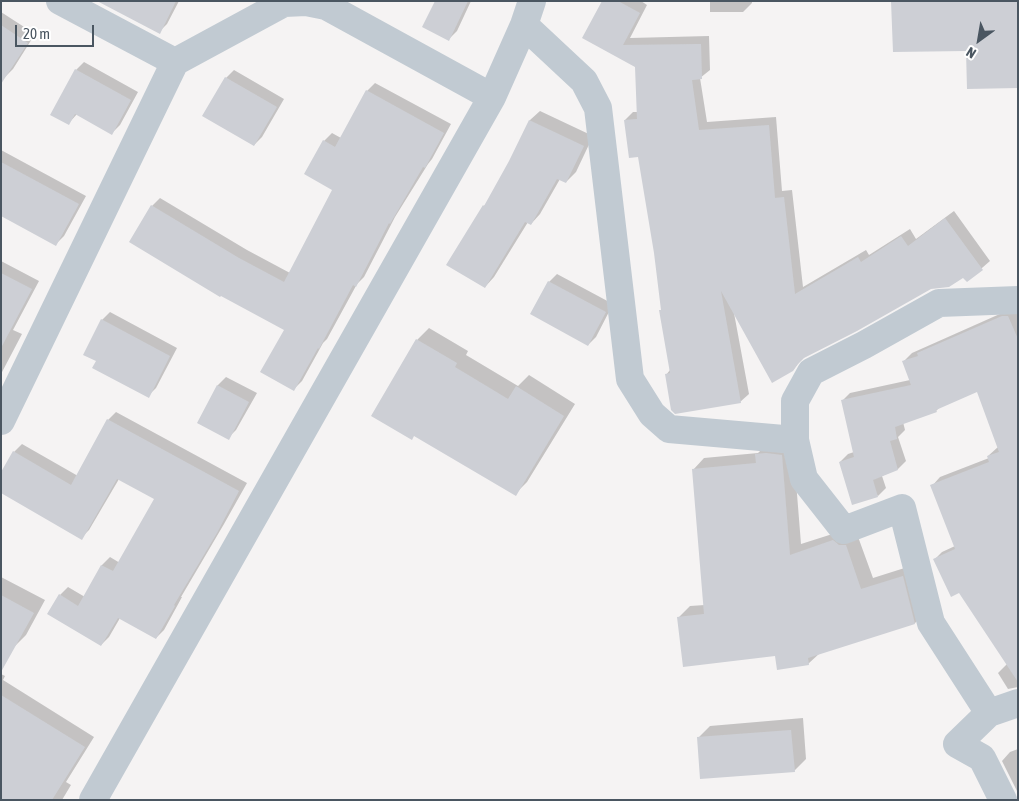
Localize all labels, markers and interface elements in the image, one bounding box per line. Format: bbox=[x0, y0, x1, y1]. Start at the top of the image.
scale bar bbox=[18, 15, 96, 47]
north arrow bbox=[954, 15, 1004, 65]
text: 20 m bbox=[23, 25, 50, 42]
text: N bbox=[963, 44, 979, 62]

